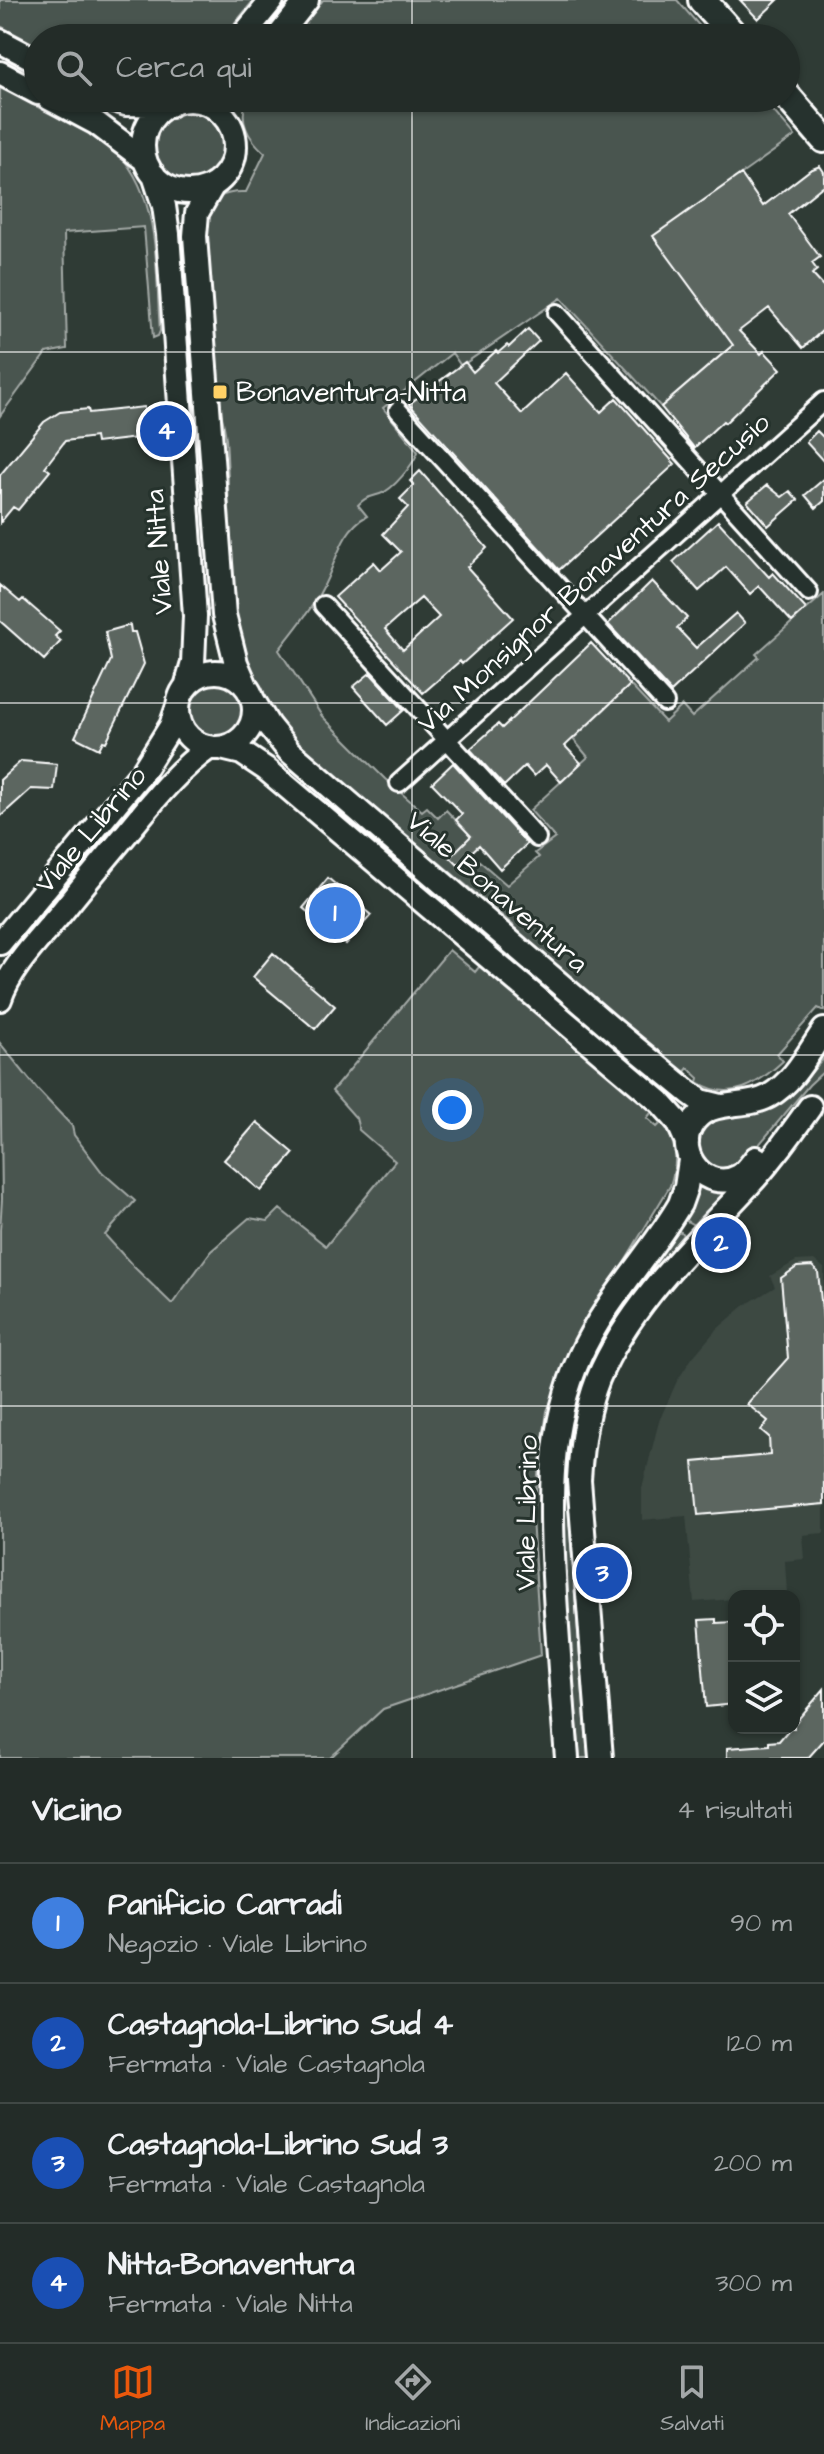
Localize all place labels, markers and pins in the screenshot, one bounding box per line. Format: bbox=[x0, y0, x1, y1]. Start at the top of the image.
place label: Bonaventura-Nitta bbox=[236, 373, 466, 412]
marker: Bonaventura-Nitta bbox=[211, 383, 229, 401]
pin: 4 bbox=[140, 401, 192, 461]
pin: 1 bbox=[309, 883, 361, 943]
pin: 2 bbox=[695, 1213, 747, 1273]
pin: 3 bbox=[576, 1543, 628, 1603]

